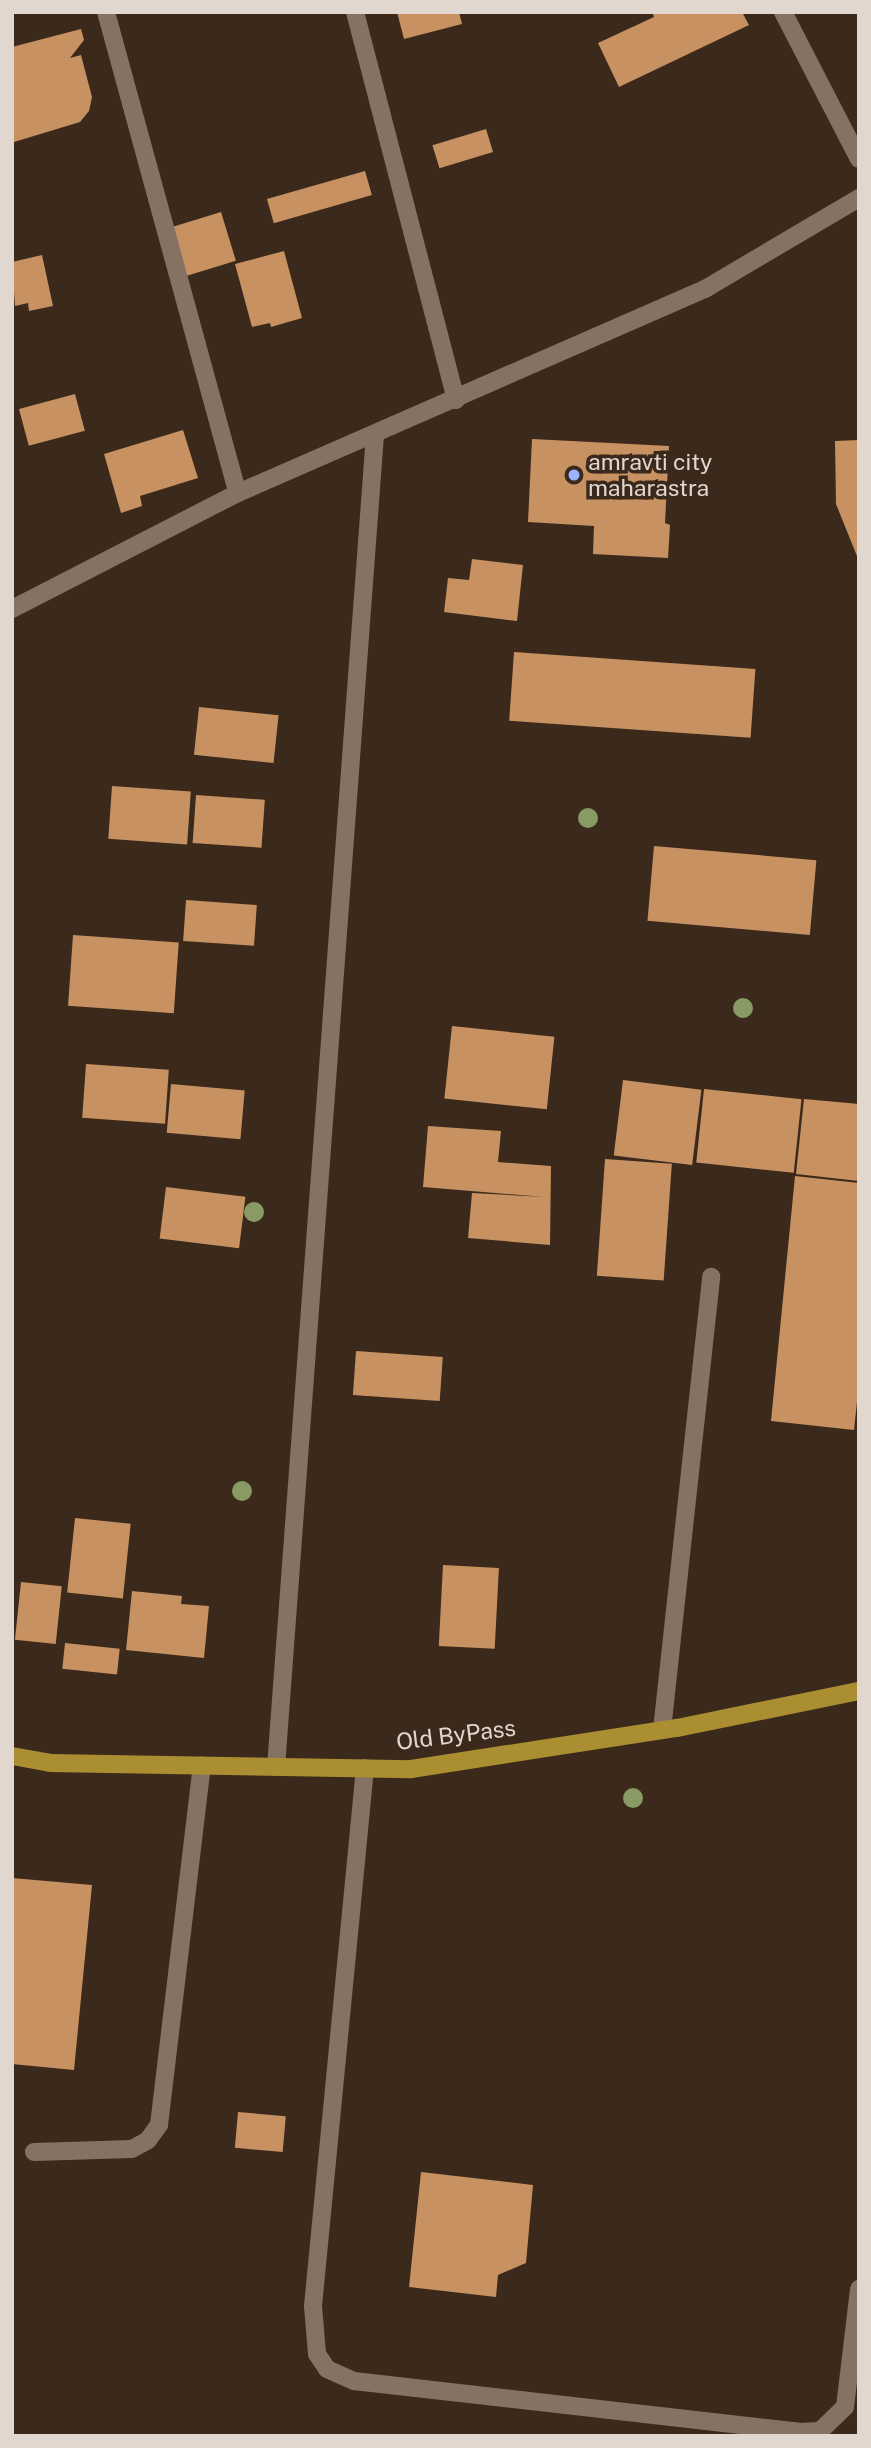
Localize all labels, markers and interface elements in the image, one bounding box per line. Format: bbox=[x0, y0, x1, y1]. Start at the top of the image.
place label: amravti city maharastra bbox=[588, 448, 713, 502]
marker: amravti city maharastra bbox=[566, 467, 582, 483]
street label: Old ByPass bbox=[395, 1714, 517, 1756]

